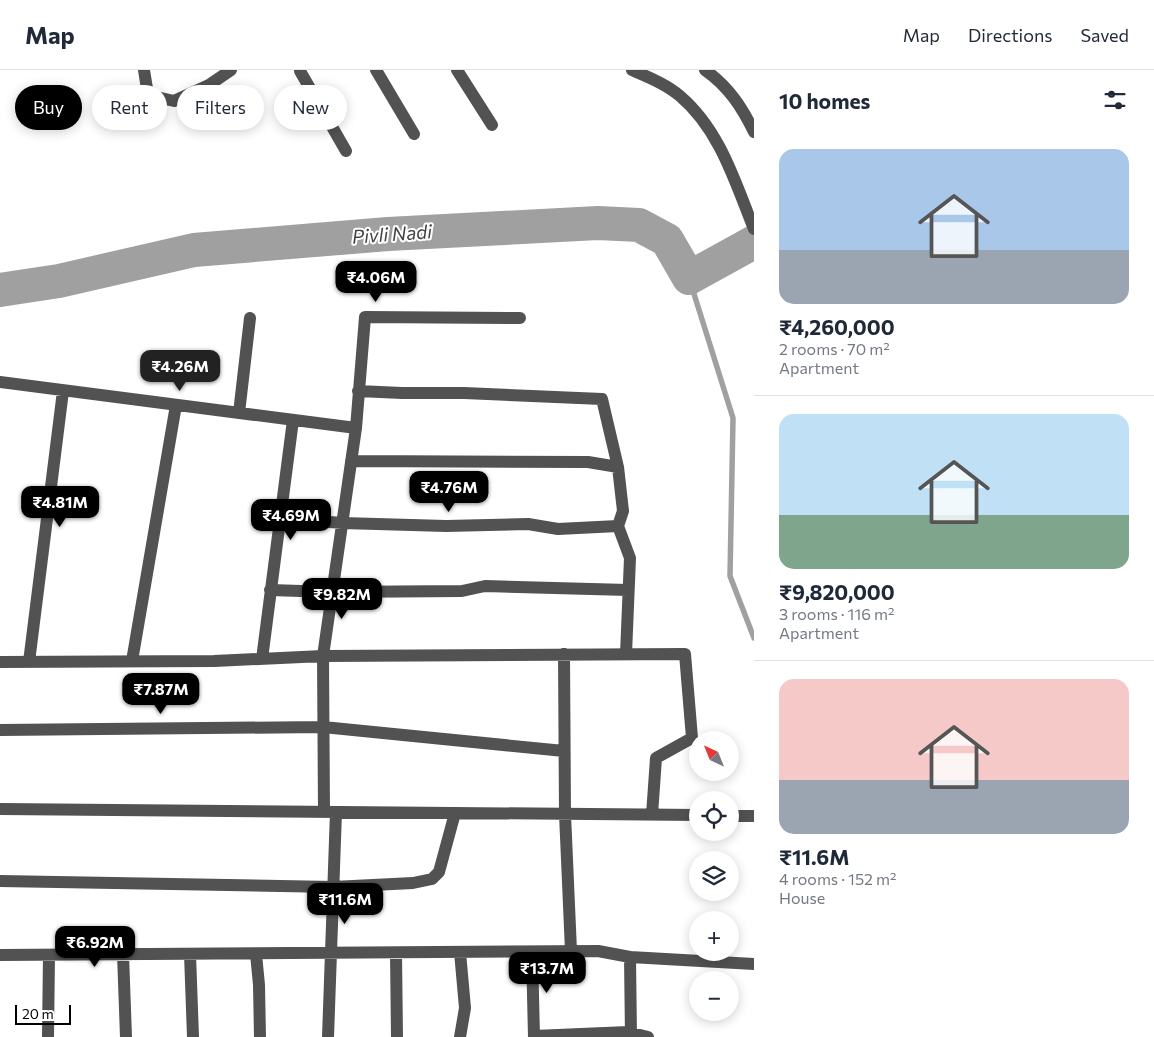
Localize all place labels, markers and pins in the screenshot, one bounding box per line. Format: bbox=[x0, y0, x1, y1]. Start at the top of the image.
pin: ₹4.06M bbox=[335, 260, 417, 303]
pin: ₹4.26M bbox=[139, 350, 221, 392]
pin: ₹4.76M bbox=[408, 470, 490, 513]
pin: ₹4.81M bbox=[19, 486, 101, 528]
pin: ₹4.69M bbox=[250, 498, 332, 541]
pin: ₹9.82M bbox=[301, 578, 383, 620]
pin: ₹7.87M bbox=[120, 672, 202, 715]
pin: ₹11.6M bbox=[304, 882, 386, 925]
pin: ₹6.92M bbox=[54, 926, 136, 968]
pin: ₹13.7M bbox=[506, 952, 588, 994]

